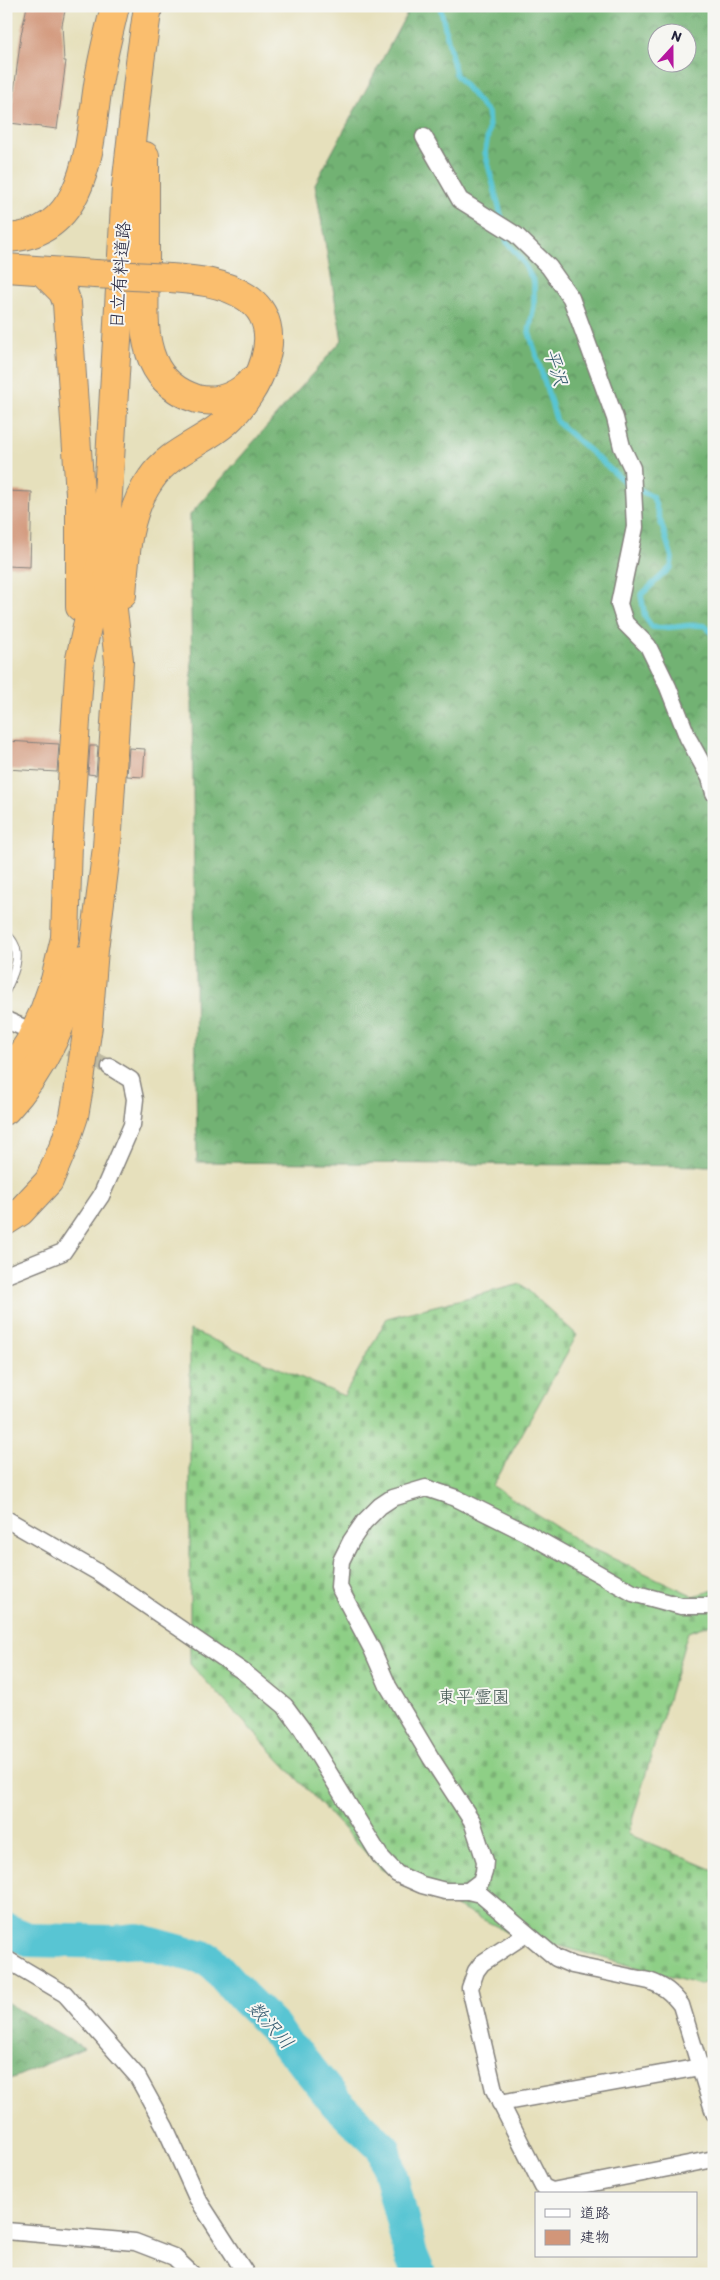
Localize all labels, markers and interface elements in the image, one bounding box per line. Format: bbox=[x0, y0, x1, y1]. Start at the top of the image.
north arrow bbox=[648, 22, 698, 72]
text: N bbox=[669, 27, 684, 46]
street label: 日立有料道路 bbox=[105, 220, 135, 330]
water label: 平沢 bbox=[539, 345, 573, 389]
park label: 東平霊園 bbox=[438, 1686, 510, 1708]
water label: 数沢川 bbox=[243, 1996, 299, 2054]
legend bbox=[535, 2192, 698, 2258]
text: 道路 bbox=[580, 2204, 610, 2222]
text: 建物 bbox=[580, 2228, 610, 2246]

